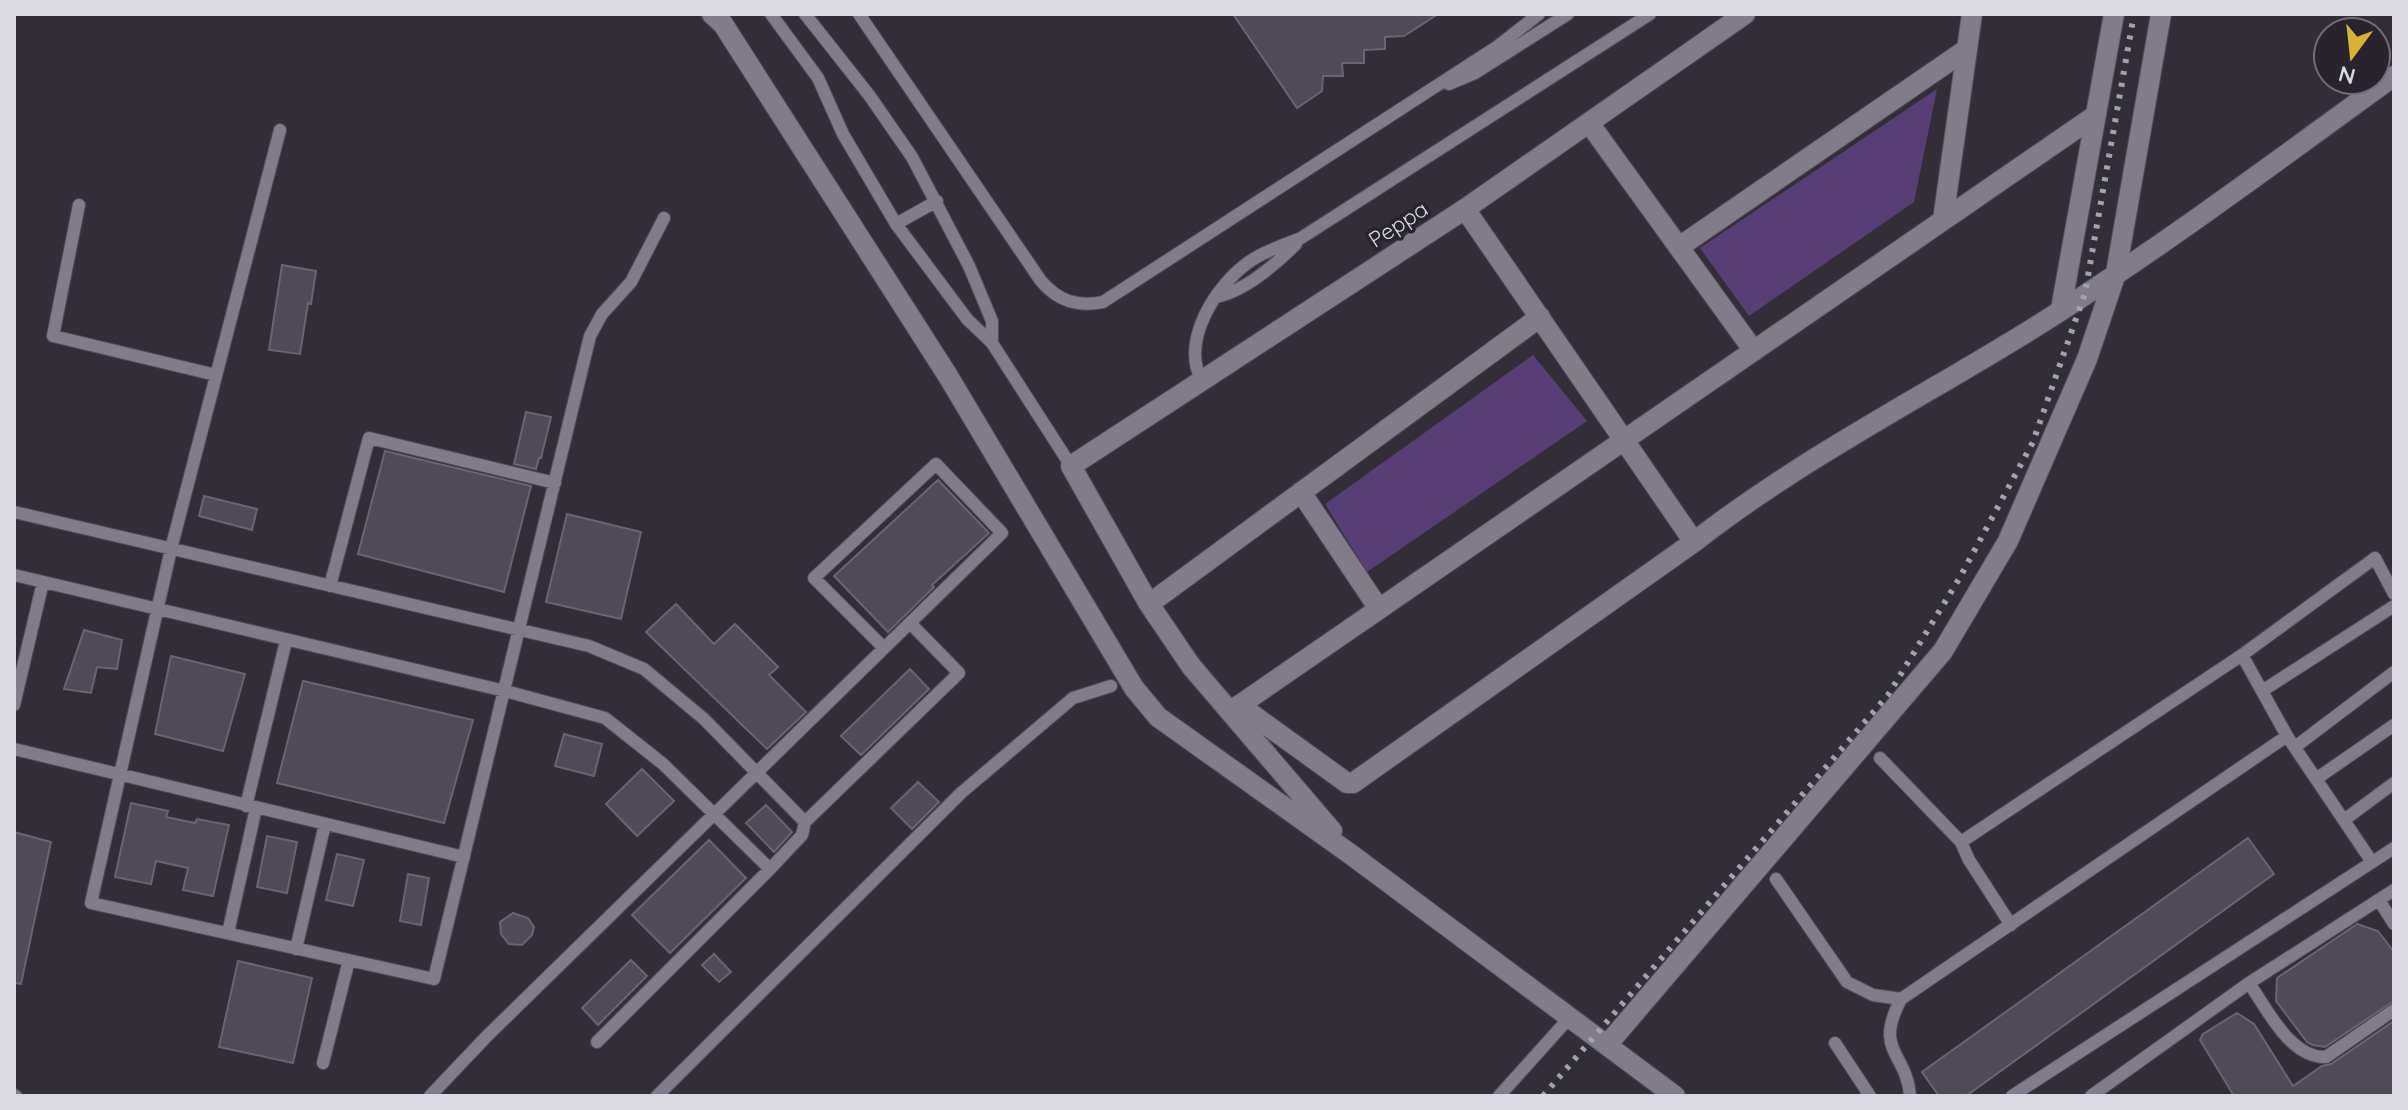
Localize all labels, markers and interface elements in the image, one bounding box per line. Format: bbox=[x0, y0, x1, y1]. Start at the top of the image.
north arrow bbox=[2312, 16, 2392, 96]
text: N bbox=[2335, 60, 2358, 91]
street label: Peppa bbox=[1363, 194, 1433, 254]

